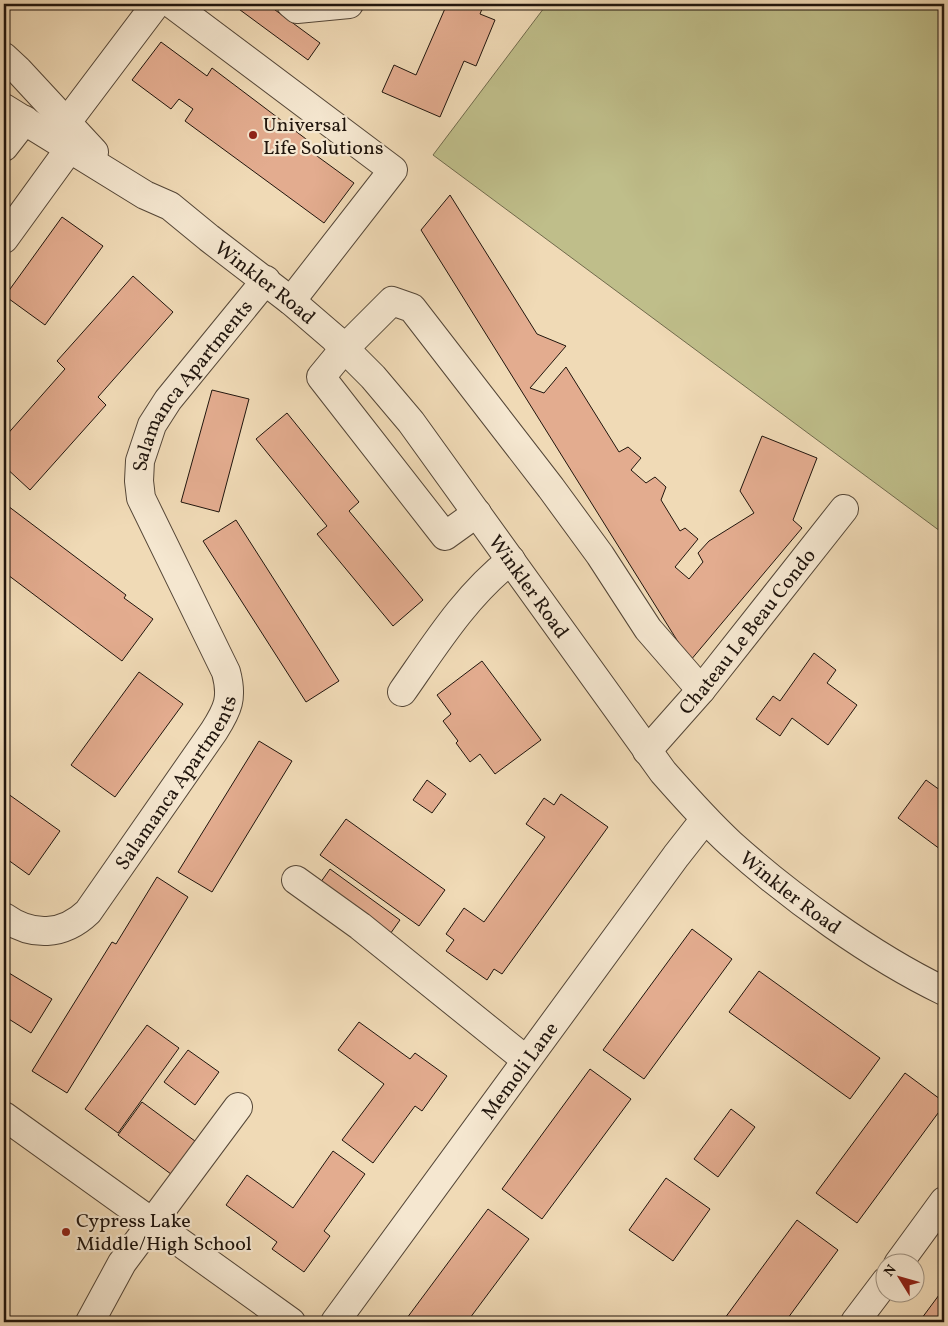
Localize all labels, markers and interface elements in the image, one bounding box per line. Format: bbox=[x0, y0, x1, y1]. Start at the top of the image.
place label: Universal Life Solutions bbox=[263, 112, 383, 163]
marker: Universal Life Solutions bbox=[247, 129, 259, 141]
street label: Winkler Road bbox=[208, 235, 321, 332]
street label: Salamanca Apartments bbox=[127, 295, 260, 472]
street label: Winkler Road bbox=[481, 530, 574, 645]
street label: Chateau Le Beau Condo bbox=[673, 543, 824, 722]
street label: Salamanca Apartments bbox=[109, 694, 245, 876]
street label: Winkler Road bbox=[733, 846, 846, 942]
street label: Memoli Lane bbox=[476, 1017, 566, 1126]
place label: Cypress Lake Middle/High School bbox=[76, 1208, 252, 1259]
marker: Cypress Lake Middle/High School bbox=[60, 1226, 72, 1238]
north arrow bbox=[876, 1254, 926, 1304]
text: N bbox=[880, 1261, 901, 1281]

